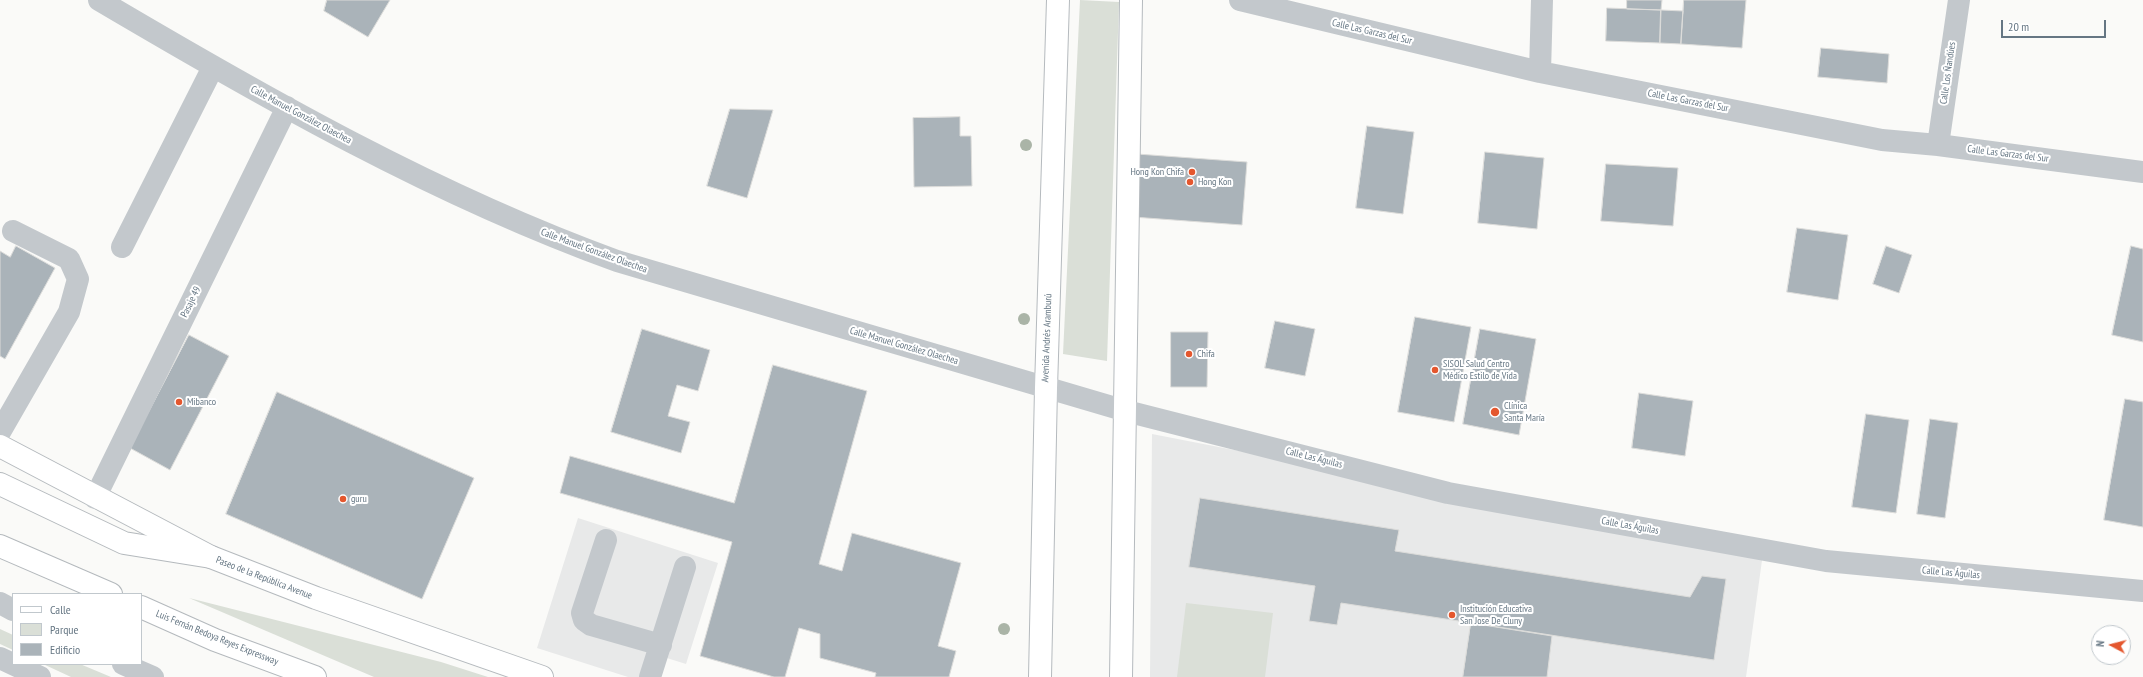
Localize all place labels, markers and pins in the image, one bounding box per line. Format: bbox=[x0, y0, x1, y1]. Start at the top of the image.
place label: Hong Kon Chifa bbox=[1130, 166, 1184, 178]
marker: Hong Kon Chifa bbox=[1187, 167, 1197, 177]
place label: Hong Kon bbox=[1198, 176, 1232, 188]
marker: Hong Kon bbox=[1185, 177, 1195, 187]
place label: Chifa bbox=[1197, 348, 1215, 360]
marker: Chifa bbox=[1184, 349, 1194, 359]
place label: SISOL Salud Centro Médico Estilo de Vida bbox=[1443, 358, 1517, 382]
marker: SISOL Salud Centro Médico Estilo de Vida bbox=[1430, 365, 1440, 375]
place label: Mibanco bbox=[187, 396, 216, 408]
marker: Mibanco bbox=[174, 397, 184, 407]
place label: Clínica Santa María bbox=[1504, 400, 1545, 424]
marker: Clínica Santa María bbox=[1489, 406, 1501, 418]
place label: guru bbox=[351, 493, 367, 505]
marker: guru bbox=[338, 494, 348, 504]
place label: Institución Educativa San Jose De Cluny bbox=[1460, 603, 1532, 626]
marker: Institución Educativa San Jose De Cluny bbox=[1447, 610, 1457, 620]

